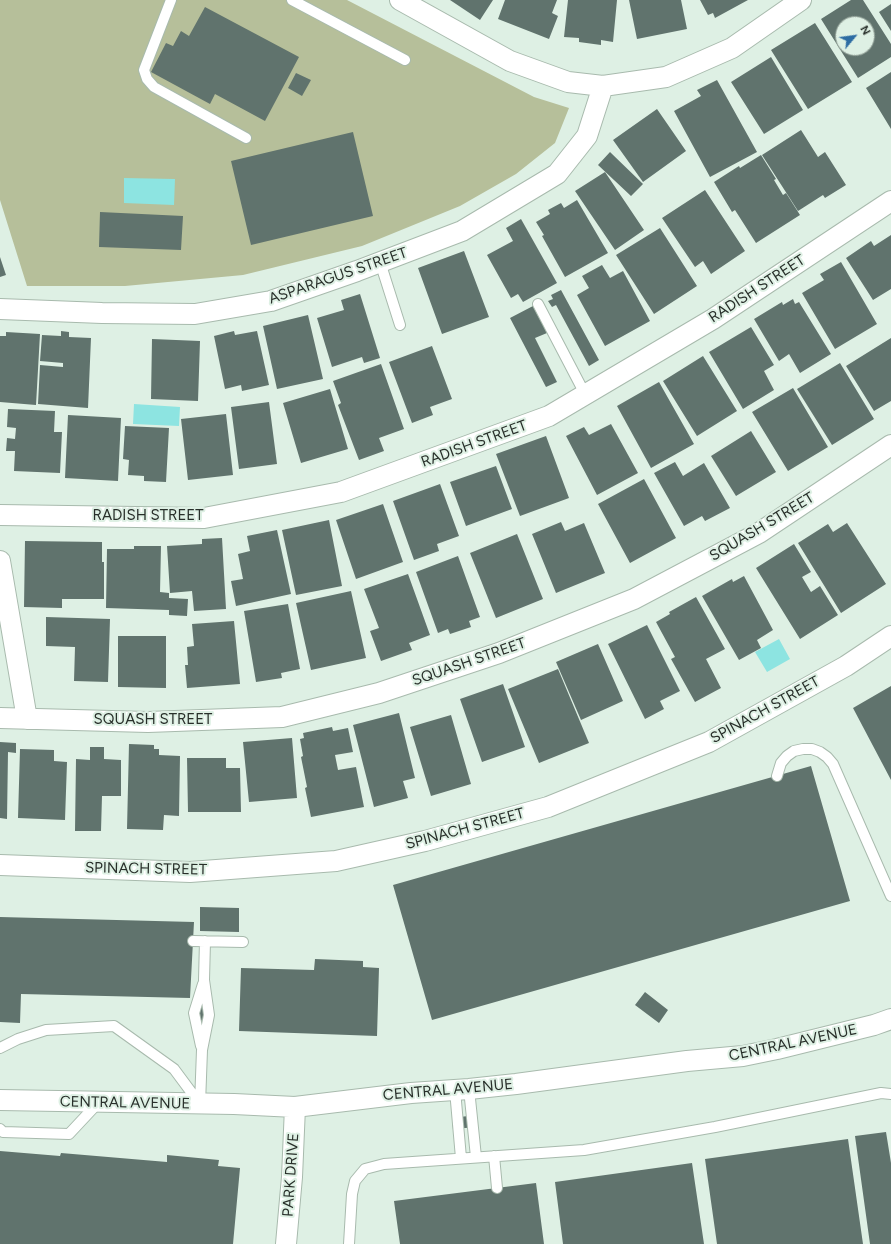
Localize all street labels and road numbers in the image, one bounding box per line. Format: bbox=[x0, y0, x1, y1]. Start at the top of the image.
street label: ASPARAGUS STREET bbox=[266, 244, 410, 308]
street label: RADISH STREET bbox=[706, 251, 808, 327]
street label: RADISH STREET bbox=[419, 417, 529, 471]
street label: SQUASH STREET bbox=[706, 489, 818, 565]
street label: RADISH STREET bbox=[92, 507, 204, 525]
street label: SQUASH STREET bbox=[410, 634, 528, 690]
street label: SPINACH STREET bbox=[707, 673, 823, 747]
street label: SQUASH STREET bbox=[94, 711, 212, 729]
street label: SPINACH STREET bbox=[404, 805, 526, 853]
street label: SPINACH STREET bbox=[85, 859, 207, 879]
street label: CENTRAL AVENUE bbox=[727, 1021, 859, 1065]
street label: CENTRAL AVENUE bbox=[382, 1075, 514, 1105]
street label: CENTRAL AVENUE bbox=[60, 1093, 190, 1113]
street label: PARK DRIVE bbox=[279, 1132, 303, 1218]

